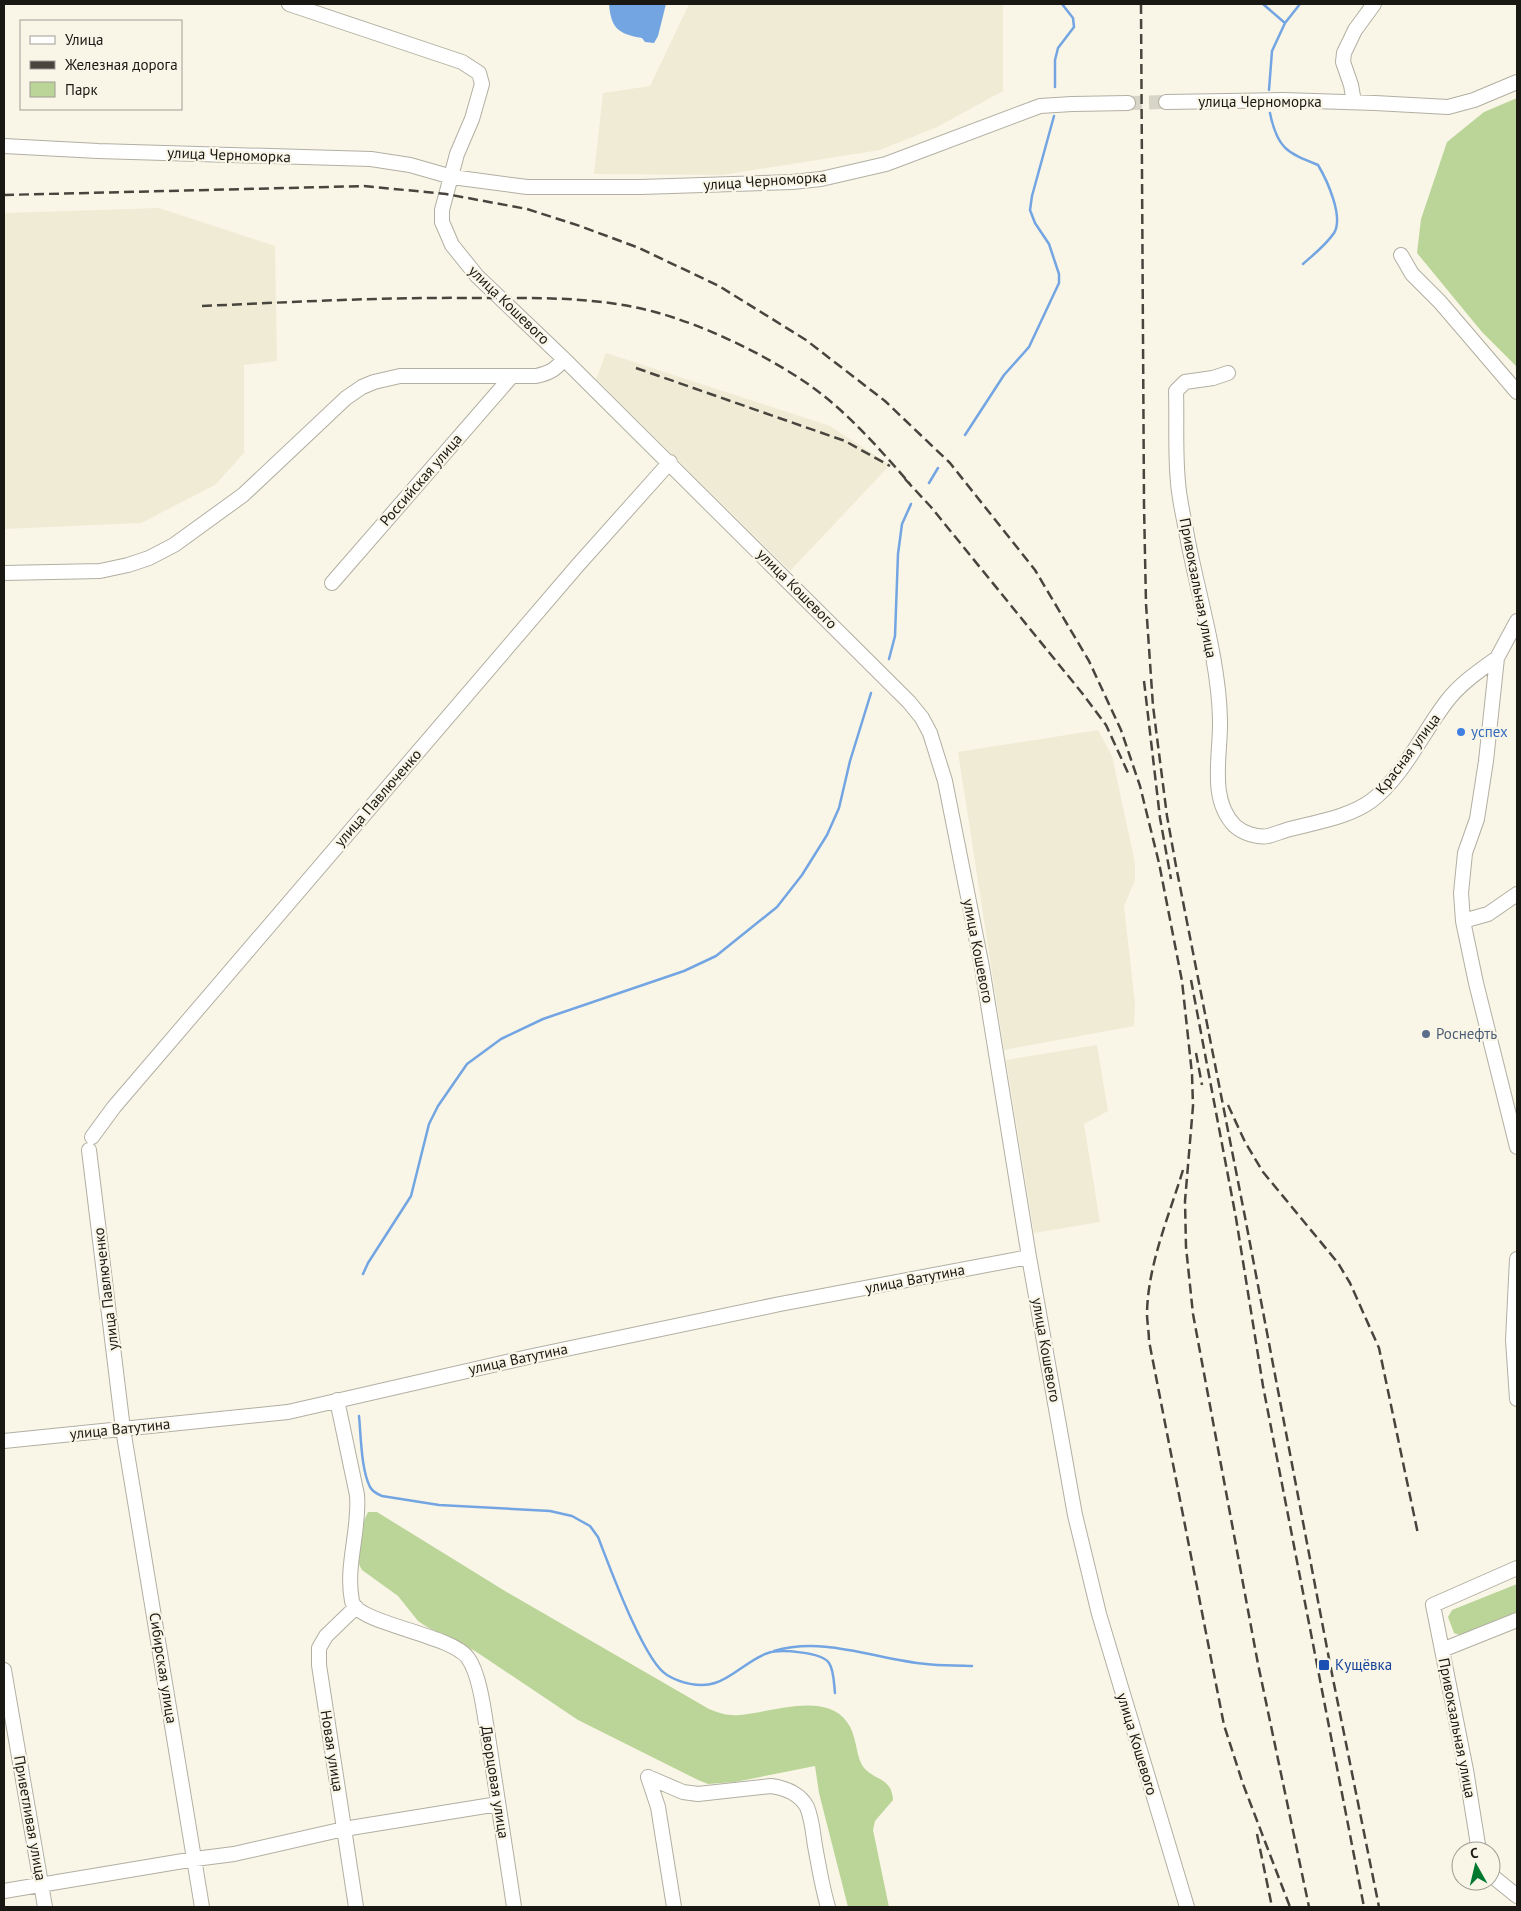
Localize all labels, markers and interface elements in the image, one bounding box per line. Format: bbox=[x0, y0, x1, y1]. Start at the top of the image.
legend bbox=[20, 20, 182, 110]
text: Улица bbox=[65, 30, 103, 49]
text: Железная дорога bbox=[64, 55, 178, 74]
text: Парк bbox=[65, 80, 98, 99]
street label: улица Черноморка bbox=[1198, 92, 1322, 111]
street label: улица Черноморка bbox=[167, 143, 291, 166]
street label: улица Черноморка bbox=[703, 167, 827, 194]
street label: улица Кошевого bbox=[465, 261, 554, 348]
street label: Российская улица bbox=[375, 430, 466, 530]
street label: Привокзальная улица bbox=[1176, 516, 1221, 660]
street label: улица Кошевого bbox=[753, 544, 842, 633]
street label: Красная улица bbox=[1371, 710, 1444, 798]
place label: успех bbox=[1471, 722, 1508, 741]
marker: успех bbox=[1455, 726, 1467, 738]
street label: улица Павлюченко bbox=[330, 745, 425, 850]
street label: улица Кошевого bbox=[959, 897, 998, 1005]
place label: Роснефть bbox=[1436, 1024, 1497, 1043]
marker: Роснефть bbox=[1420, 1028, 1432, 1040]
street label: улица Павлюченко bbox=[89, 1227, 122, 1351]
street label: улица Ватутина bbox=[863, 1260, 966, 1297]
street label: улица Кошевого bbox=[1028, 1296, 1065, 1404]
street label: улица Ватутина bbox=[467, 1339, 569, 1378]
street label: улица Ватутина bbox=[69, 1414, 171, 1443]
street label: Сибирская улица bbox=[145, 1611, 182, 1725]
place label: Кущёвка bbox=[1335, 1655, 1392, 1674]
street label: Привокзальная улица bbox=[1435, 1656, 1480, 1800]
marker: Кущёвка bbox=[1317, 1658, 1331, 1672]
street label: улица Кошевого bbox=[1113, 1690, 1162, 1797]
street label: Новая улица bbox=[317, 1709, 348, 1793]
street label: Дворцовая улица bbox=[477, 1724, 514, 1840]
street label: Приветливая улица bbox=[10, 1754, 51, 1882]
north arrow bbox=[1451, 1841, 1501, 1891]
text: С bbox=[1469, 1844, 1479, 1863]

